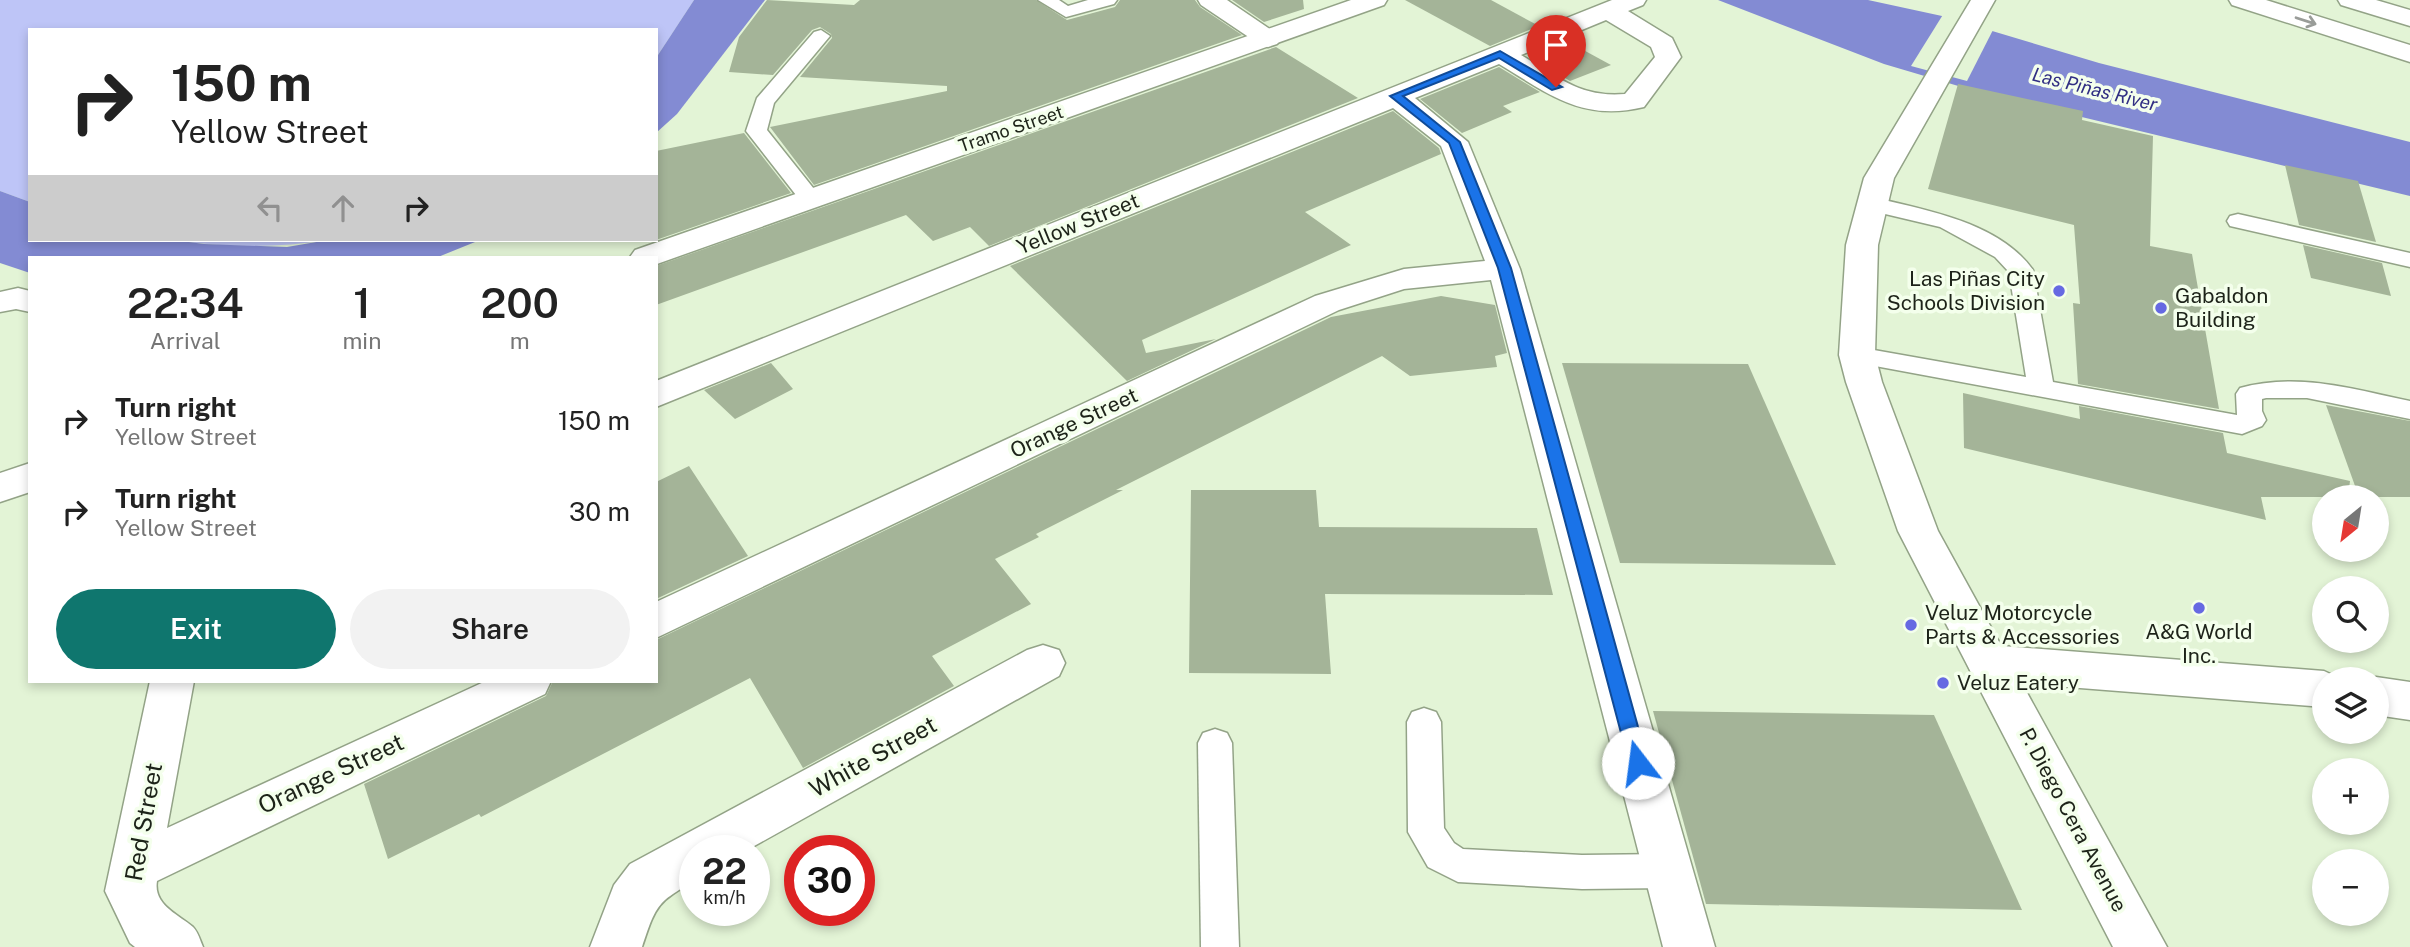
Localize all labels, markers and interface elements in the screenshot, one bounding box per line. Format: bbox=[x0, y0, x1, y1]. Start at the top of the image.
pin bbox=[1526, 15, 1586, 87]
one-way arrow bbox=[2294, 16, 2316, 28]
icon: arrive bbox=[1537, 26, 1575, 64]
text: 150 m bbox=[171, 54, 312, 112]
icon: right bbox=[56, 56, 147, 147]
water label: Las Piñas River bbox=[2030, 63, 2161, 115]
street label: Tramo Street bbox=[956, 101, 1066, 156]
text: Yellow Street bbox=[171, 113, 369, 150]
street label: Yellow Street bbox=[1013, 188, 1143, 259]
icon: left bbox=[251, 189, 289, 227]
icon: ahead bbox=[324, 189, 362, 227]
icon: right bbox=[397, 189, 435, 227]
place label: Las Piñas City Schools Division bbox=[1887, 266, 2045, 315]
text: 22:34 bbox=[127, 278, 243, 327]
text: 1 bbox=[353, 278, 371, 327]
text: 200 bbox=[480, 278, 559, 327]
marker: Las Piñas City Schools Division bbox=[2051, 283, 2067, 299]
place label: Gabaldon Building bbox=[2175, 283, 2268, 332]
marker: Gabaldon Building bbox=[2153, 300, 2169, 316]
text: Arrival bbox=[150, 327, 221, 354]
text: min bbox=[342, 327, 381, 354]
text: m bbox=[510, 327, 530, 354]
street label: Orange Street bbox=[1006, 382, 1142, 463]
text: Turn right bbox=[115, 392, 237, 423]
icon: right bbox=[56, 402, 94, 440]
text: 150 m bbox=[558, 405, 630, 436]
text: Yellow Street bbox=[115, 423, 257, 450]
text: Turn right bbox=[115, 483, 237, 514]
north arrow bbox=[2312, 485, 2389, 562]
map controls bbox=[2312, 485, 2389, 926]
icon: right bbox=[56, 493, 94, 531]
text: 30 m bbox=[569, 496, 630, 527]
text: Yellow Street bbox=[115, 514, 257, 541]
button: search bbox=[2312, 576, 2389, 653]
button: Exit bbox=[56, 589, 336, 669]
button: Share bbox=[350, 589, 630, 669]
place label: Veluz Motorcycle Parts & Accessories bbox=[1925, 600, 2120, 649]
marker: A&G World Inc. bbox=[2191, 600, 2207, 616]
marker: Veluz Motorcycle Parts & Accessories bbox=[1903, 617, 1919, 633]
place label: A&G World Inc. bbox=[2145, 619, 2253, 668]
button: layers bbox=[2312, 667, 2389, 744]
place label: Veluz Eatery bbox=[1957, 670, 2079, 695]
marker: Veluz Eatery bbox=[1935, 675, 1951, 691]
street label: White Street bbox=[804, 710, 941, 803]
street label: P. Diego Cera Avenue bbox=[2014, 723, 2133, 916]
position arrow bbox=[1601, 726, 1675, 800]
street label: Orange Street bbox=[253, 727, 408, 819]
button: + bbox=[2312, 758, 2389, 835]
street label: Red Street bbox=[119, 760, 167, 883]
speed limit sign: 30 bbox=[784, 835, 875, 926]
button: − bbox=[2312, 849, 2389, 926]
text: 22 bbox=[702, 851, 747, 892]
text: km/h bbox=[703, 887, 746, 908]

